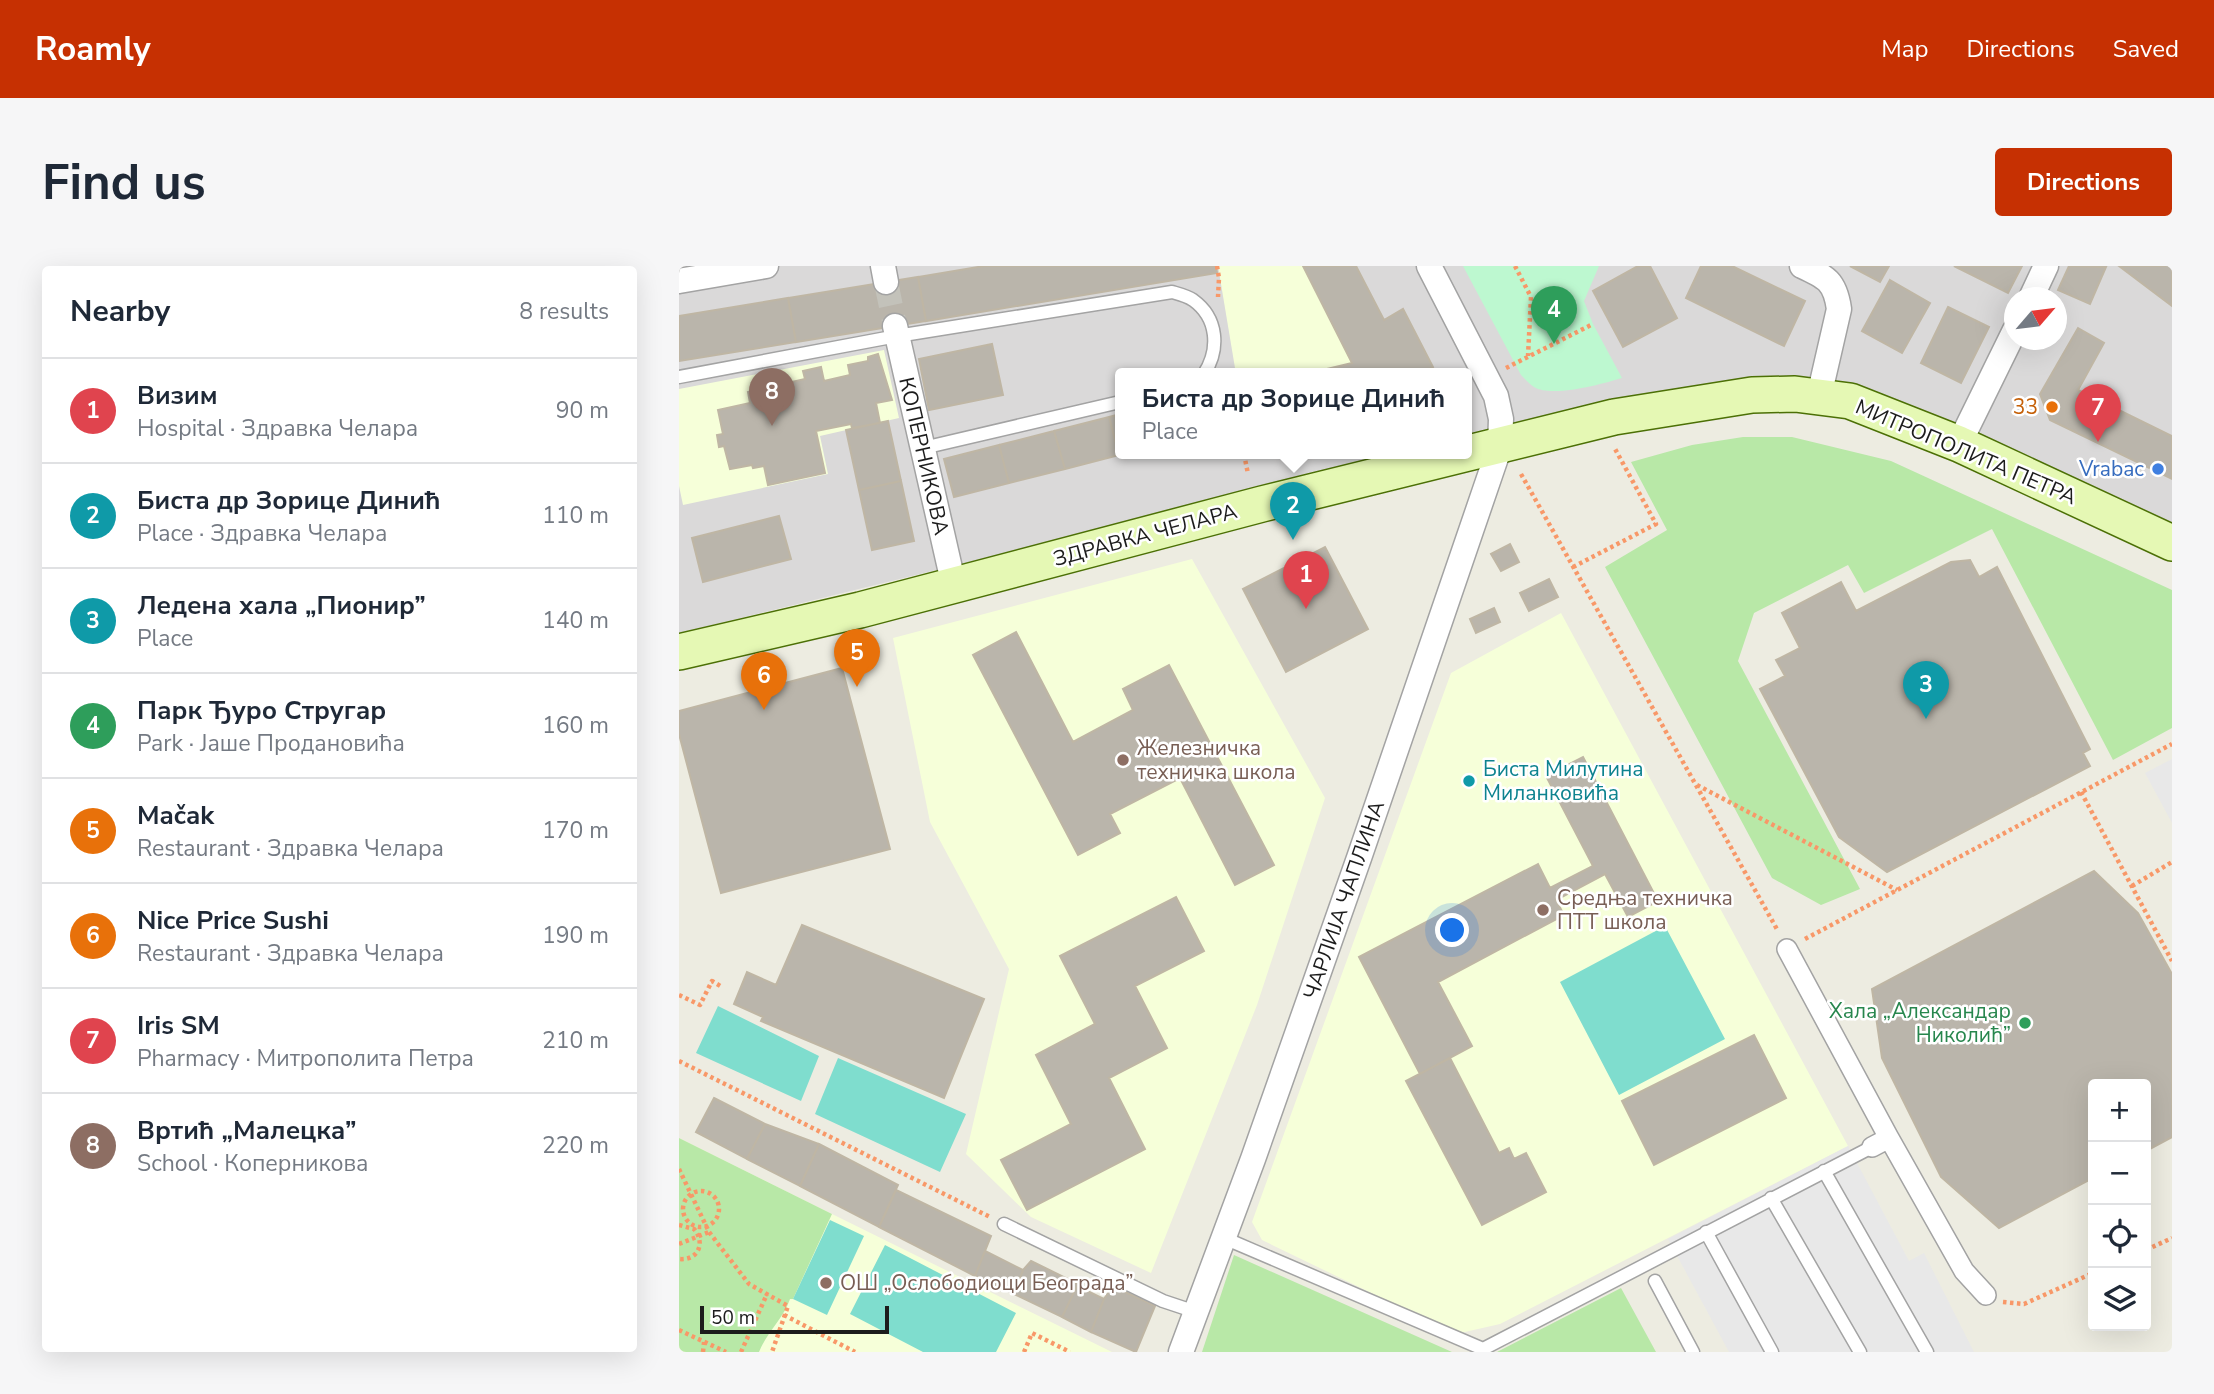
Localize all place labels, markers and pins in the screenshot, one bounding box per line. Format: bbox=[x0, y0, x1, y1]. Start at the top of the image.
pin: 4 bbox=[1531, 286, 1577, 344]
pin: 8 bbox=[749, 368, 795, 426]
pin: 7 bbox=[2075, 384, 2121, 442]
place label: 33 bbox=[2013, 393, 2038, 421]
marker: 33 bbox=[2044, 399, 2060, 415]
place label: Vrabac bbox=[2078, 455, 2144, 483]
marker: Vrabac bbox=[2150, 461, 2166, 477]
pin: 2 bbox=[1270, 482, 1316, 540]
pin: 1 bbox=[1283, 551, 1329, 609]
pin: 5 bbox=[834, 629, 880, 687]
pin: 6 bbox=[741, 652, 787, 710]
pin: 3 bbox=[1903, 661, 1949, 719]
place label: Железничка техничка школа bbox=[1137, 734, 1296, 786]
marker: Железничка техничка школа bbox=[1115, 752, 1131, 768]
place label: Биста Милутина Миланковића bbox=[1483, 755, 1644, 807]
marker: Биста Милутина Миланковића bbox=[1461, 773, 1477, 789]
place label: Средња техничка ПТТ школа bbox=[1557, 884, 1733, 936]
marker: Средња техничка ПТТ школа bbox=[1535, 902, 1551, 918]
place label: Хала „Александар Николић” bbox=[1829, 997, 2011, 1049]
marker: Хала „Александар Николић” bbox=[2017, 1015, 2033, 1031]
place label: ОШ „Ослободиоци Београда” bbox=[840, 1269, 1133, 1297]
marker: ОШ „Ослободиоци Београда” bbox=[818, 1275, 834, 1291]

